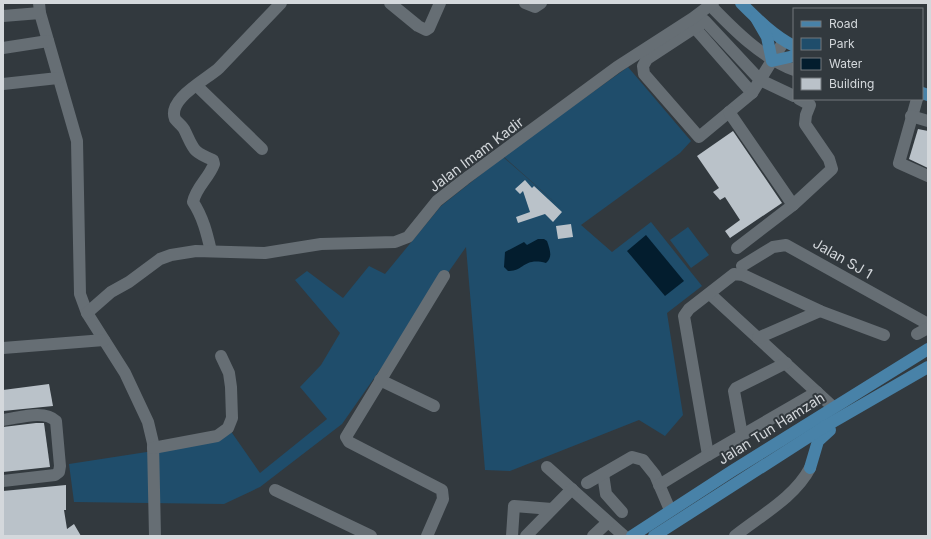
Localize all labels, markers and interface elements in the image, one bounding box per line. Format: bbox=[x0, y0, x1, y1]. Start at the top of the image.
legend bbox=[793, 8, 923, 100]
text: Road bbox=[829, 16, 858, 31]
text: Park bbox=[829, 36, 855, 51]
text: Water bbox=[829, 56, 863, 71]
text: Building bbox=[829, 76, 874, 91]
street label: Jalan Imam Kadir bbox=[425, 113, 527, 195]
street label: Jalan SJ 1 bbox=[810, 234, 876, 282]
street label: Jalan Tun Hamzah bbox=[715, 388, 827, 468]

